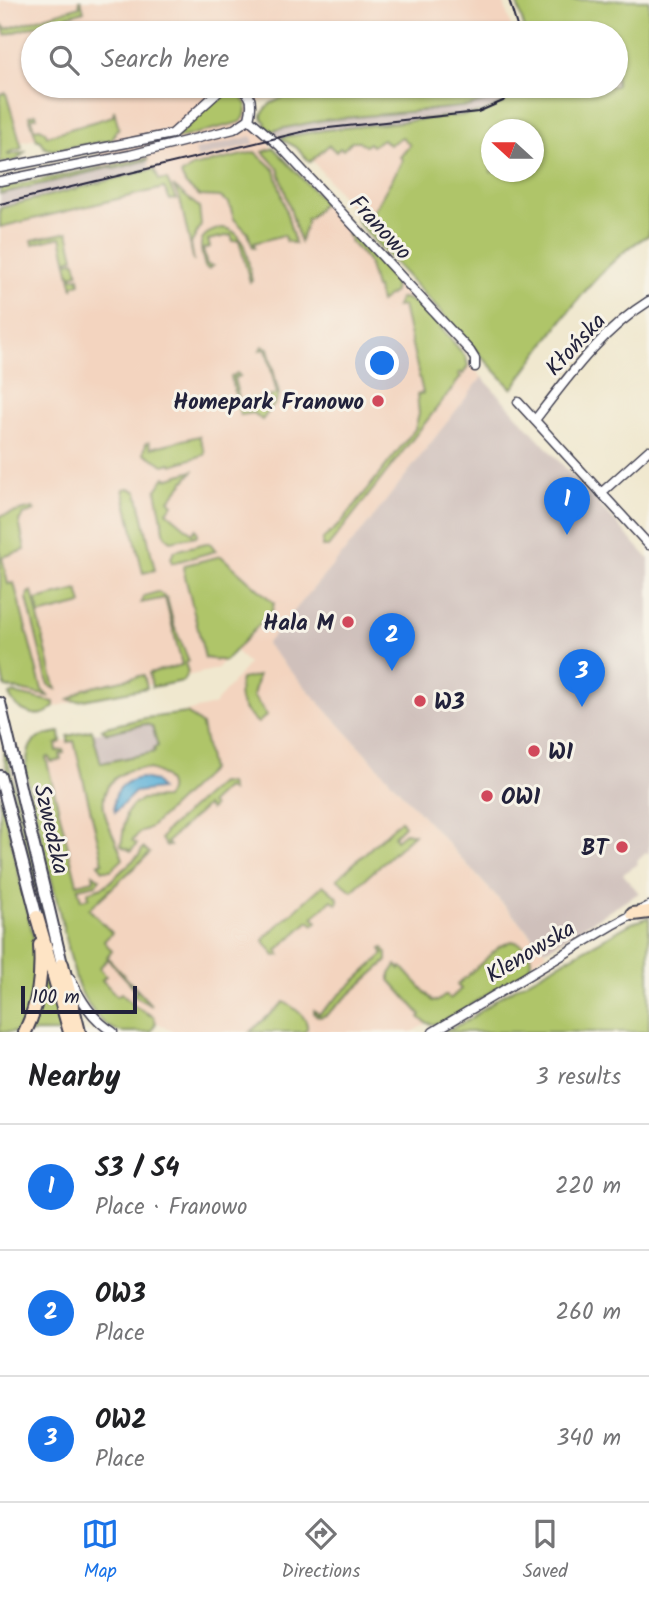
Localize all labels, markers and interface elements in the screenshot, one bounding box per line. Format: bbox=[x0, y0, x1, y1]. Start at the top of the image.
search box bbox=[21, 21, 628, 98]
text: Search here bbox=[101, 39, 229, 81]
icon: search bbox=[45, 41, 83, 79]
north arrow bbox=[481, 119, 544, 182]
street label: Franowo bbox=[339, 187, 420, 270]
street label: Kłońska bbox=[537, 305, 616, 385]
your location bbox=[365, 346, 399, 380]
place label: Homepark Franowo bbox=[173, 385, 364, 421]
marker: Homepark Franowo bbox=[370, 393, 386, 409]
pin: 1 bbox=[544, 477, 590, 535]
place label: Hala M bbox=[263, 606, 335, 642]
pin: 2 bbox=[369, 613, 415, 671]
marker: Hala M bbox=[340, 614, 356, 630]
pin: 3 bbox=[559, 649, 605, 707]
place label: W3 bbox=[434, 685, 465, 721]
marker: W3 bbox=[412, 693, 428, 709]
place label: W1 bbox=[548, 735, 573, 771]
marker: W1 bbox=[526, 743, 542, 759]
place label: OW1 bbox=[501, 780, 540, 816]
street label: Szwedzka bbox=[22, 781, 78, 878]
marker: OW1 bbox=[479, 788, 495, 804]
place label: BT bbox=[581, 831, 610, 867]
marker: BT bbox=[614, 839, 630, 855]
street label: Klenowska bbox=[479, 912, 583, 994]
scale bar bbox=[21, 983, 136, 1015]
text: 100 m bbox=[32, 983, 80, 1013]
text: Nearby bbox=[28, 1054, 120, 1102]
text: 3 results bbox=[535, 1060, 621, 1096]
text: S3 / S4 bbox=[95, 1148, 179, 1190]
text: 1 bbox=[48, 1169, 54, 1205]
text: 220 m bbox=[555, 1169, 621, 1205]
text: Place · Franowo bbox=[95, 1190, 247, 1226]
text: OW3 bbox=[95, 1274, 146, 1316]
text: 2 bbox=[44, 1295, 58, 1331]
text: 260 m bbox=[556, 1295, 621, 1331]
text: Place bbox=[95, 1316, 145, 1352]
text: OW2 bbox=[95, 1400, 147, 1442]
text: 3 bbox=[45, 1421, 57, 1457]
text: 340 m bbox=[556, 1421, 621, 1457]
text: Place bbox=[95, 1442, 145, 1478]
tab: Map bbox=[81, 1515, 119, 1587]
tab: Directions bbox=[282, 1515, 360, 1587]
tab: Saved bbox=[523, 1515, 568, 1587]

